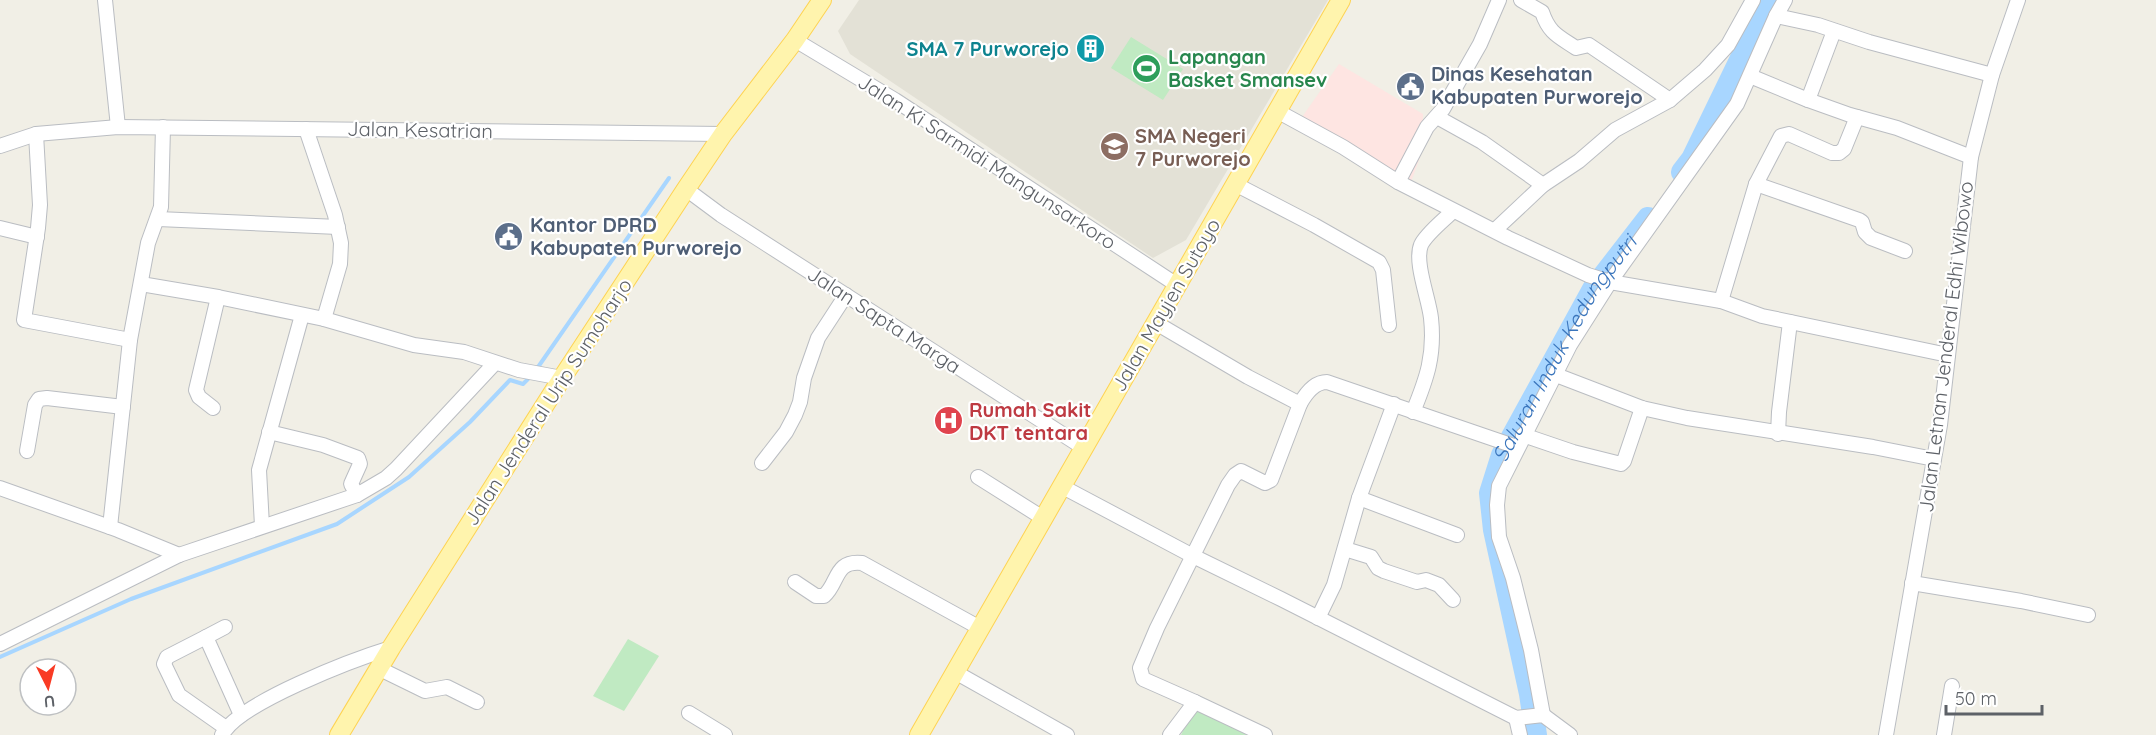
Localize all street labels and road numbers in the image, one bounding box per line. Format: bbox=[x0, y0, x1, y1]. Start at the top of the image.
street label: Jalan Ki Sarmidi Mangunsarkoro bbox=[854, 69, 1121, 254]
street label: Jalan Kesatrian bbox=[347, 116, 493, 143]
street label: Jalan Letnan Jenderal Edhi Wibowo bbox=[1913, 180, 1978, 514]
street label: Jalan Mayjen Sutoyo bbox=[1106, 214, 1225, 396]
street label: Jalan Sapta Marga bbox=[803, 261, 966, 378]
street label: Jalan Jenderal Urip Sumoharjo bbox=[458, 273, 637, 530]

